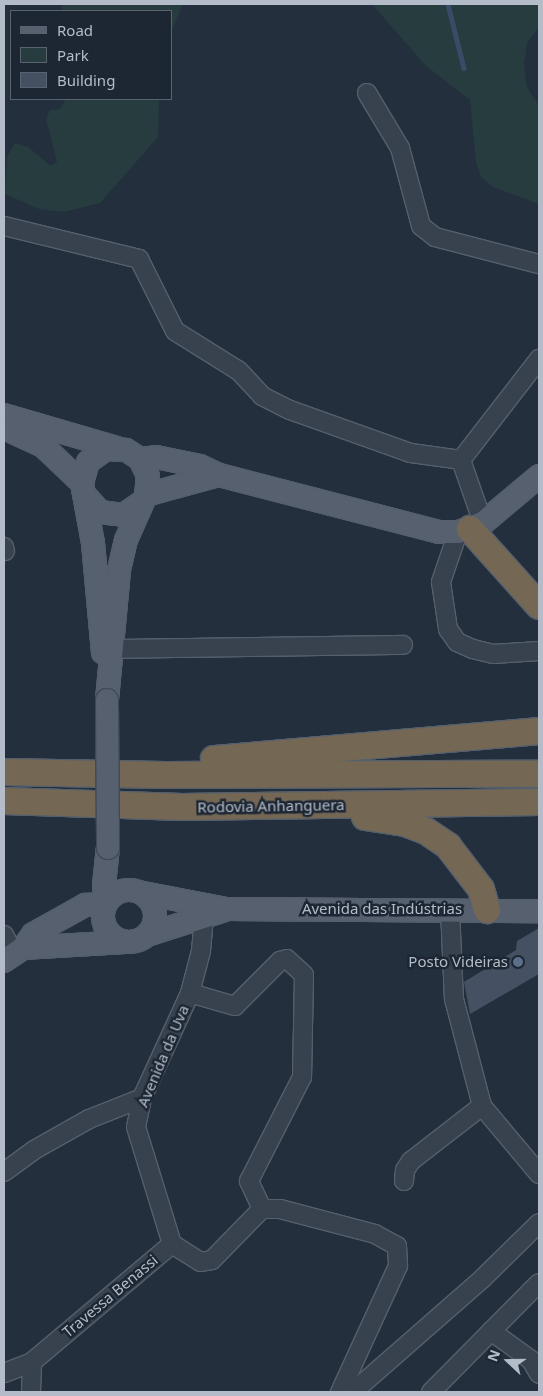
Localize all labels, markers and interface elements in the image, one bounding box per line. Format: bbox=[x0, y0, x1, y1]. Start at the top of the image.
legend bbox=[10, 10, 172, 100]
text: Road bbox=[57, 20, 93, 40]
text: Park bbox=[57, 45, 89, 65]
text: Building bbox=[57, 70, 115, 90]
street label: Rodovia Anhanguera bbox=[197, 796, 345, 816]
street label: Avenida das Indústrias bbox=[302, 900, 462, 918]
place label: Posto Videiras bbox=[408, 953, 508, 971]
marker: Posto Videiras bbox=[512, 956, 524, 968]
street label: Avenida da Uva bbox=[133, 1002, 193, 1110]
street label: Travessa Benassi bbox=[59, 1251, 161, 1341]
north arrow bbox=[483, 1336, 533, 1386]
text: N bbox=[483, 1347, 504, 1364]

